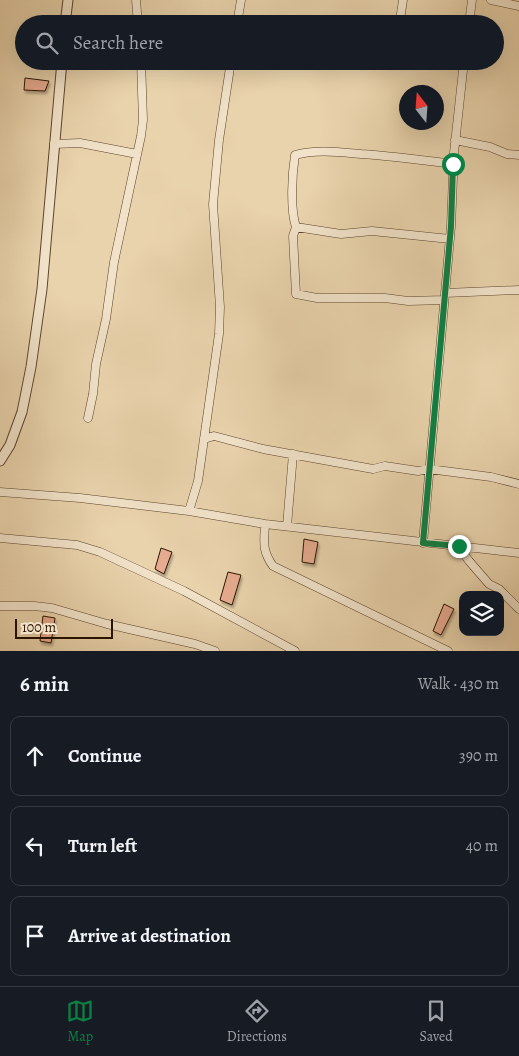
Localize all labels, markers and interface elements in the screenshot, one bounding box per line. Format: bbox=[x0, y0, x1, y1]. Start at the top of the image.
search box bbox=[15, 15, 504, 70]
icon: search bbox=[33, 29, 61, 57]
text: Search here bbox=[73, 30, 163, 56]
north arrow bbox=[399, 85, 444, 130]
route start bbox=[442, 153, 465, 176]
route end bbox=[448, 535, 471, 558]
map controls bbox=[459, 591, 504, 636]
button: layers bbox=[459, 591, 504, 636]
scale bar bbox=[15, 616, 112, 639]
text: 100 m bbox=[22, 618, 56, 637]
text: 6 min bbox=[20, 670, 69, 698]
text: Walk · 430 m bbox=[418, 673, 499, 695]
icon: ahead bbox=[21, 742, 49, 770]
text: Continue bbox=[68, 743, 142, 769]
text: 390 m bbox=[459, 745, 498, 767]
icon: left bbox=[21, 832, 49, 860]
text: Turn left bbox=[68, 833, 137, 859]
text: 40 m bbox=[466, 835, 498, 857]
icon: arrive bbox=[21, 922, 49, 950]
text: Arrive at destination bbox=[68, 923, 231, 949]
tab: Map bbox=[66, 997, 94, 1046]
tab: Directions bbox=[227, 997, 287, 1046]
tab: Saved bbox=[420, 997, 453, 1046]

